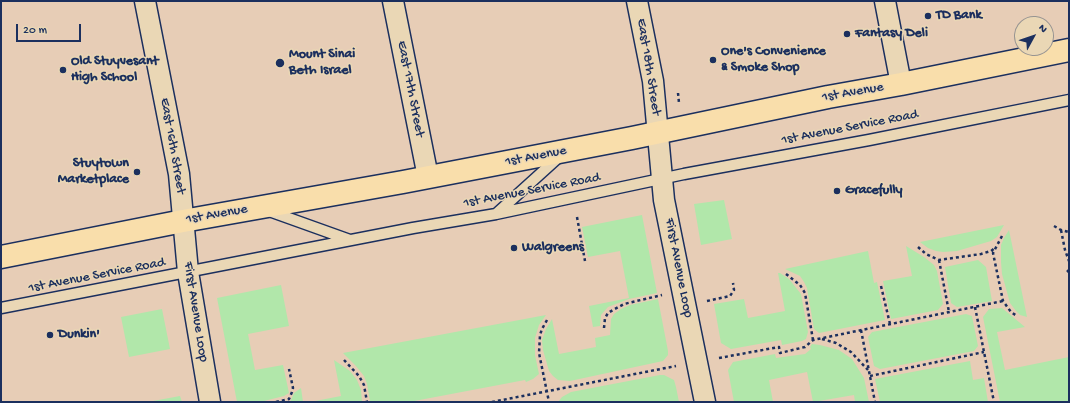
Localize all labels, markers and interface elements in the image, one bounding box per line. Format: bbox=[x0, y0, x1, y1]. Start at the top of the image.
place label: TD Bank bbox=[936, 8, 982, 24]
marker: TD Bank bbox=[923, 11, 933, 21]
scale bar bbox=[18, 16, 83, 42]
north arrow bbox=[1014, 16, 1054, 56]
street label: East 18th Street bbox=[632, 17, 664, 117]
text: N bbox=[1036, 22, 1049, 36]
text: 20 m bbox=[23, 24, 47, 38]
place label: Fantasy Deli bbox=[855, 26, 928, 42]
marker: Fantasy Deli bbox=[842, 29, 852, 39]
street label: East 17th Street bbox=[392, 40, 428, 138]
place label: One's Convenience & Smoke Shop bbox=[721, 44, 826, 76]
place label: Mount Sinai Beth Israel bbox=[289, 47, 355, 80]
place label: Old Stuyvesant High School bbox=[71, 54, 158, 86]
marker: One's Convenience & Smoke Shop bbox=[708, 55, 718, 65]
marker: Mount Sinai Beth Israel bbox=[274, 57, 286, 69]
marker: Old Stuyvesant High School bbox=[58, 65, 68, 75]
street label: 1st Avenue bbox=[821, 79, 885, 107]
street label: East 16th Street bbox=[155, 97, 189, 195]
street label: 1st Avenue Service Road bbox=[780, 106, 920, 150]
street label: 1st Avenue bbox=[504, 143, 568, 171]
place label: Stuytown Marketplace bbox=[58, 156, 129, 188]
marker: Stuytown Marketplace bbox=[132, 167, 142, 177]
street label: 1st Avenue Service Road bbox=[462, 169, 602, 213]
place label: Gracefully bbox=[845, 183, 902, 199]
marker: Gracefully bbox=[832, 186, 842, 196]
street label: 1st Avenue bbox=[185, 201, 249, 229]
street label: First Avenue Loop bbox=[660, 217, 696, 319]
place label: Walgreens bbox=[522, 240, 584, 256]
marker: Walgreens bbox=[509, 243, 519, 253]
street label: 1st Avenue Service Road bbox=[27, 254, 167, 298]
street label: First Avenue Loop bbox=[179, 261, 211, 363]
place label: Dunkin' bbox=[58, 327, 100, 343]
marker: Dunkin' bbox=[45, 330, 55, 340]

